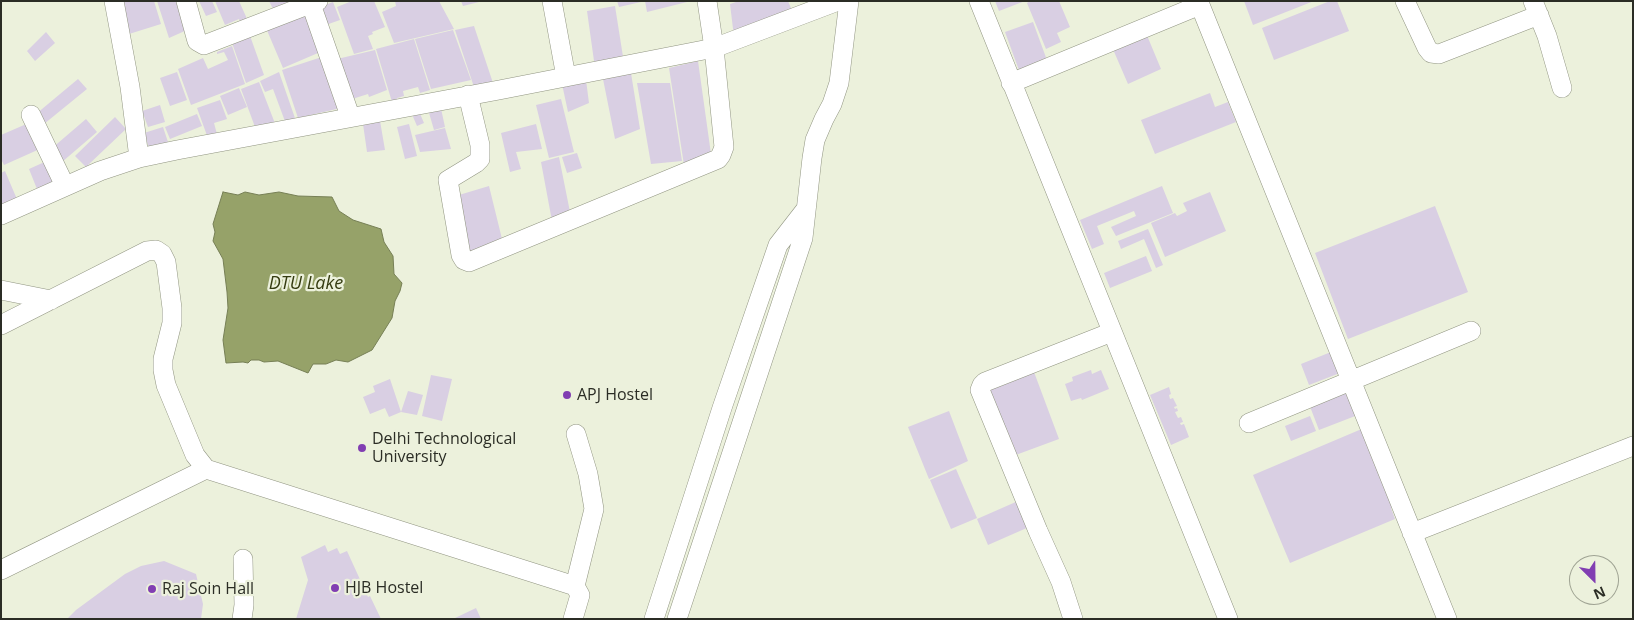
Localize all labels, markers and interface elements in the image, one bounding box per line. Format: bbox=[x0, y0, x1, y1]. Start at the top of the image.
water label: DTU Lake bbox=[269, 273, 343, 295]
place label: APJ Hostel bbox=[577, 385, 653, 405]
marker: APJ Hostel bbox=[561, 389, 573, 401]
place label: Delhi Technological University bbox=[372, 429, 516, 467]
marker: Delhi Technological University bbox=[356, 442, 368, 454]
north arrow bbox=[1569, 555, 1619, 605]
place label: HJB Hostel bbox=[345, 578, 423, 598]
place label: Raj Soin Hall bbox=[162, 579, 254, 599]
marker: HJB Hostel bbox=[329, 582, 341, 594]
text: N bbox=[1591, 582, 1609, 604]
marker: Raj Soin Hall bbox=[146, 583, 158, 595]

